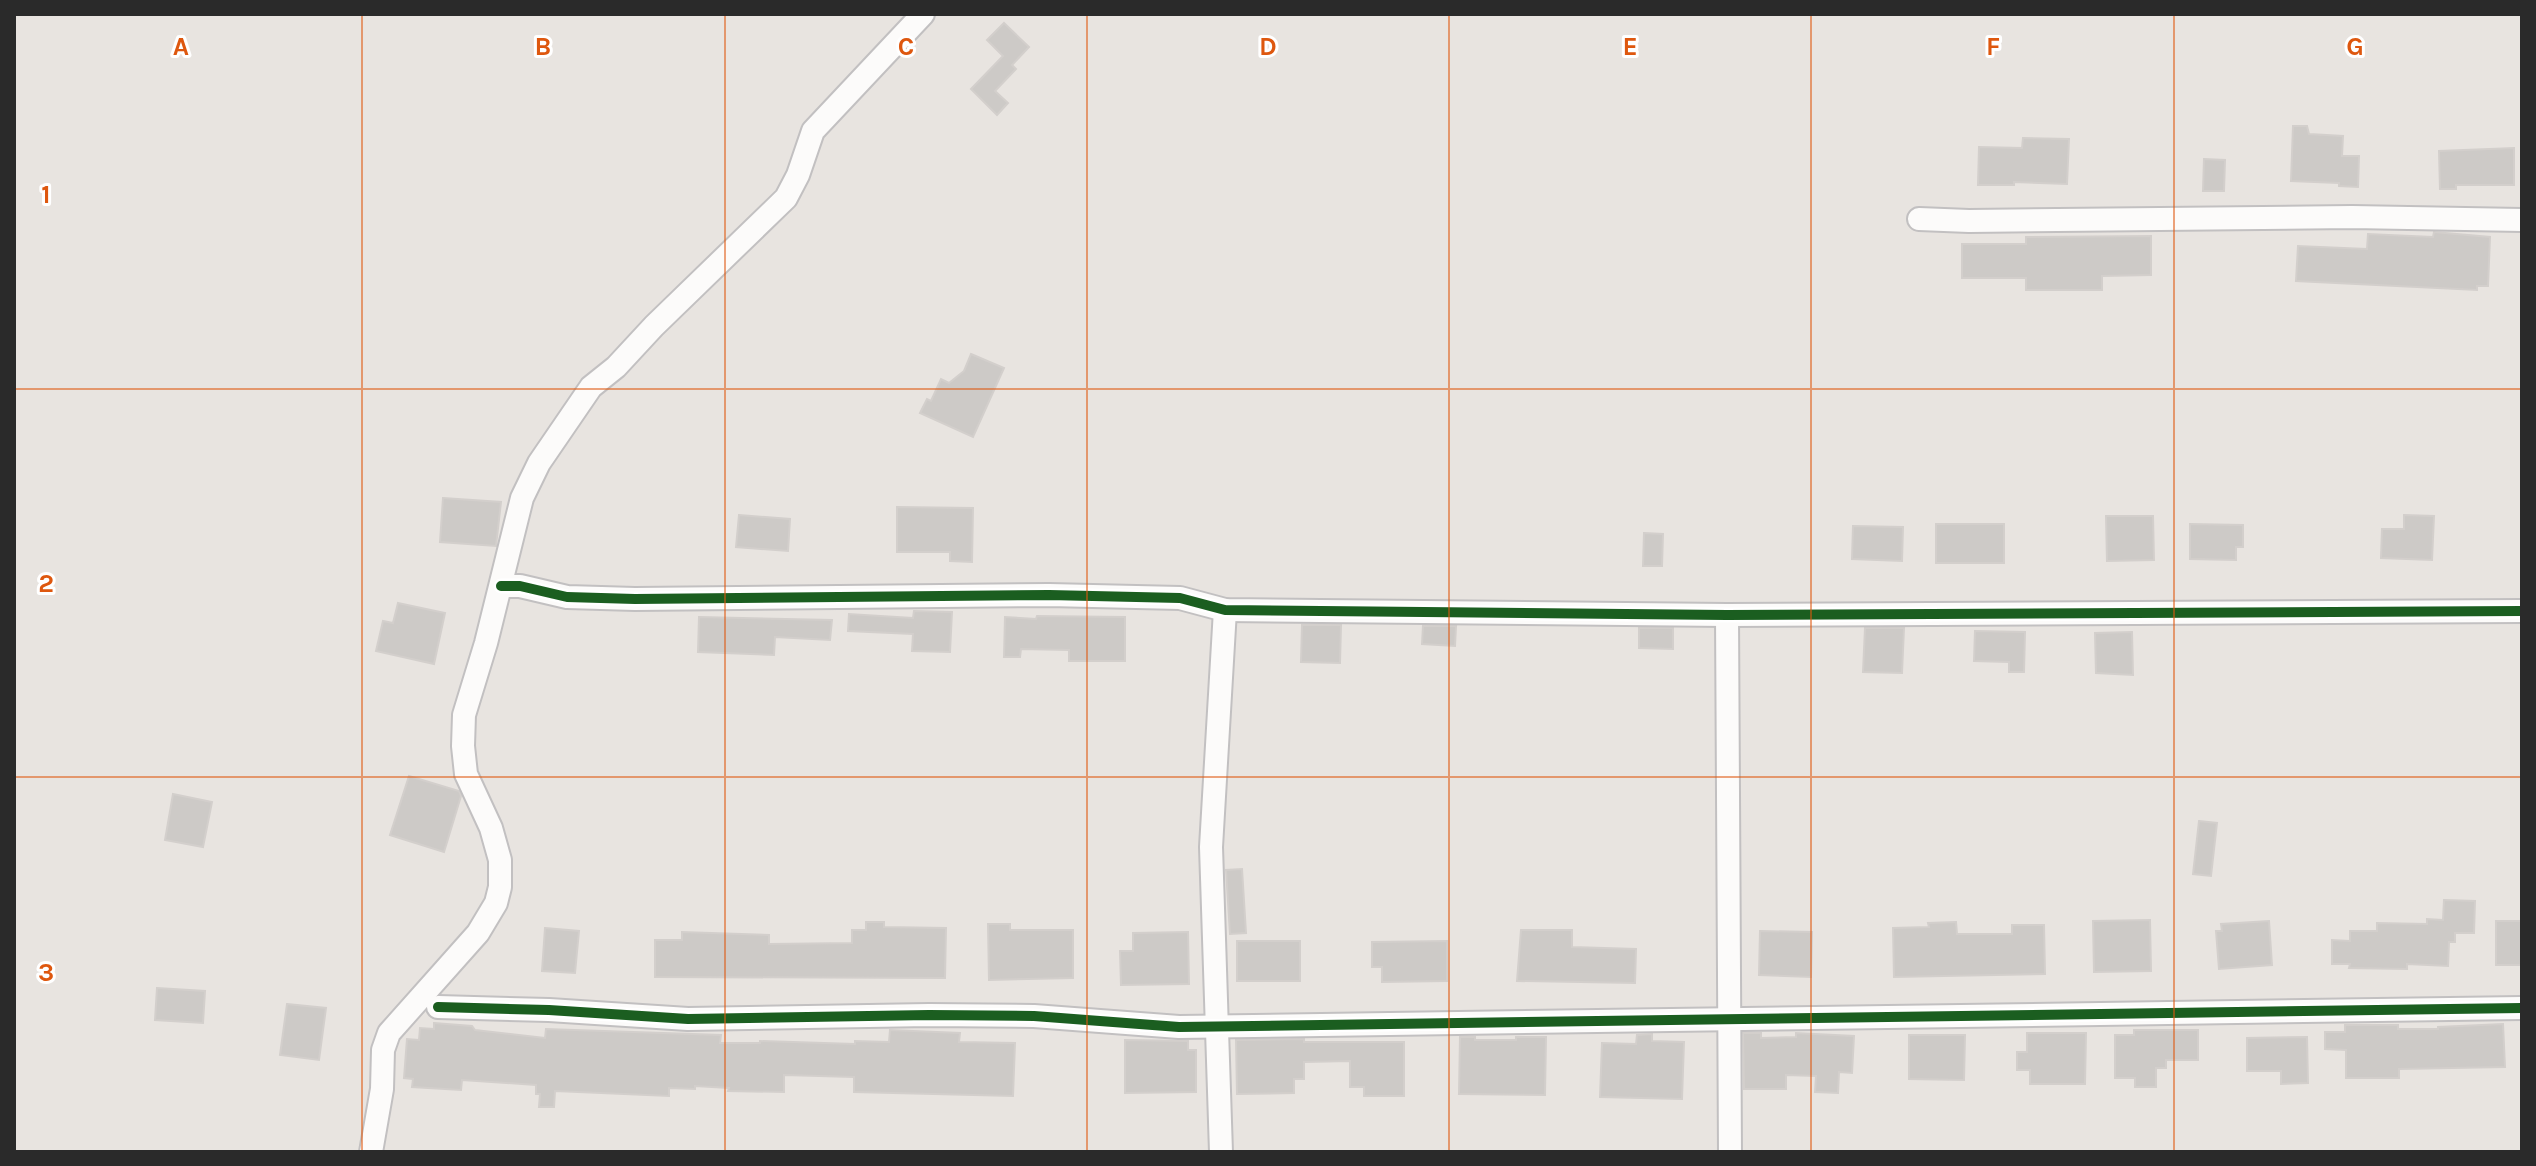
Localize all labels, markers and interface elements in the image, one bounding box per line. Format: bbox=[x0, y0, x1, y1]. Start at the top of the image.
text: A bbox=[173, 31, 189, 62]
text: B bbox=[535, 31, 551, 62]
text: C bbox=[898, 31, 914, 62]
text: D bbox=[1259, 31, 1277, 62]
text: E bbox=[1622, 31, 1638, 62]
text: F bbox=[1986, 31, 2000, 62]
text: G bbox=[2346, 31, 2364, 62]
text: 1 bbox=[41, 179, 51, 210]
text: 2 bbox=[38, 568, 54, 599]
text: 3 bbox=[38, 957, 54, 988]

